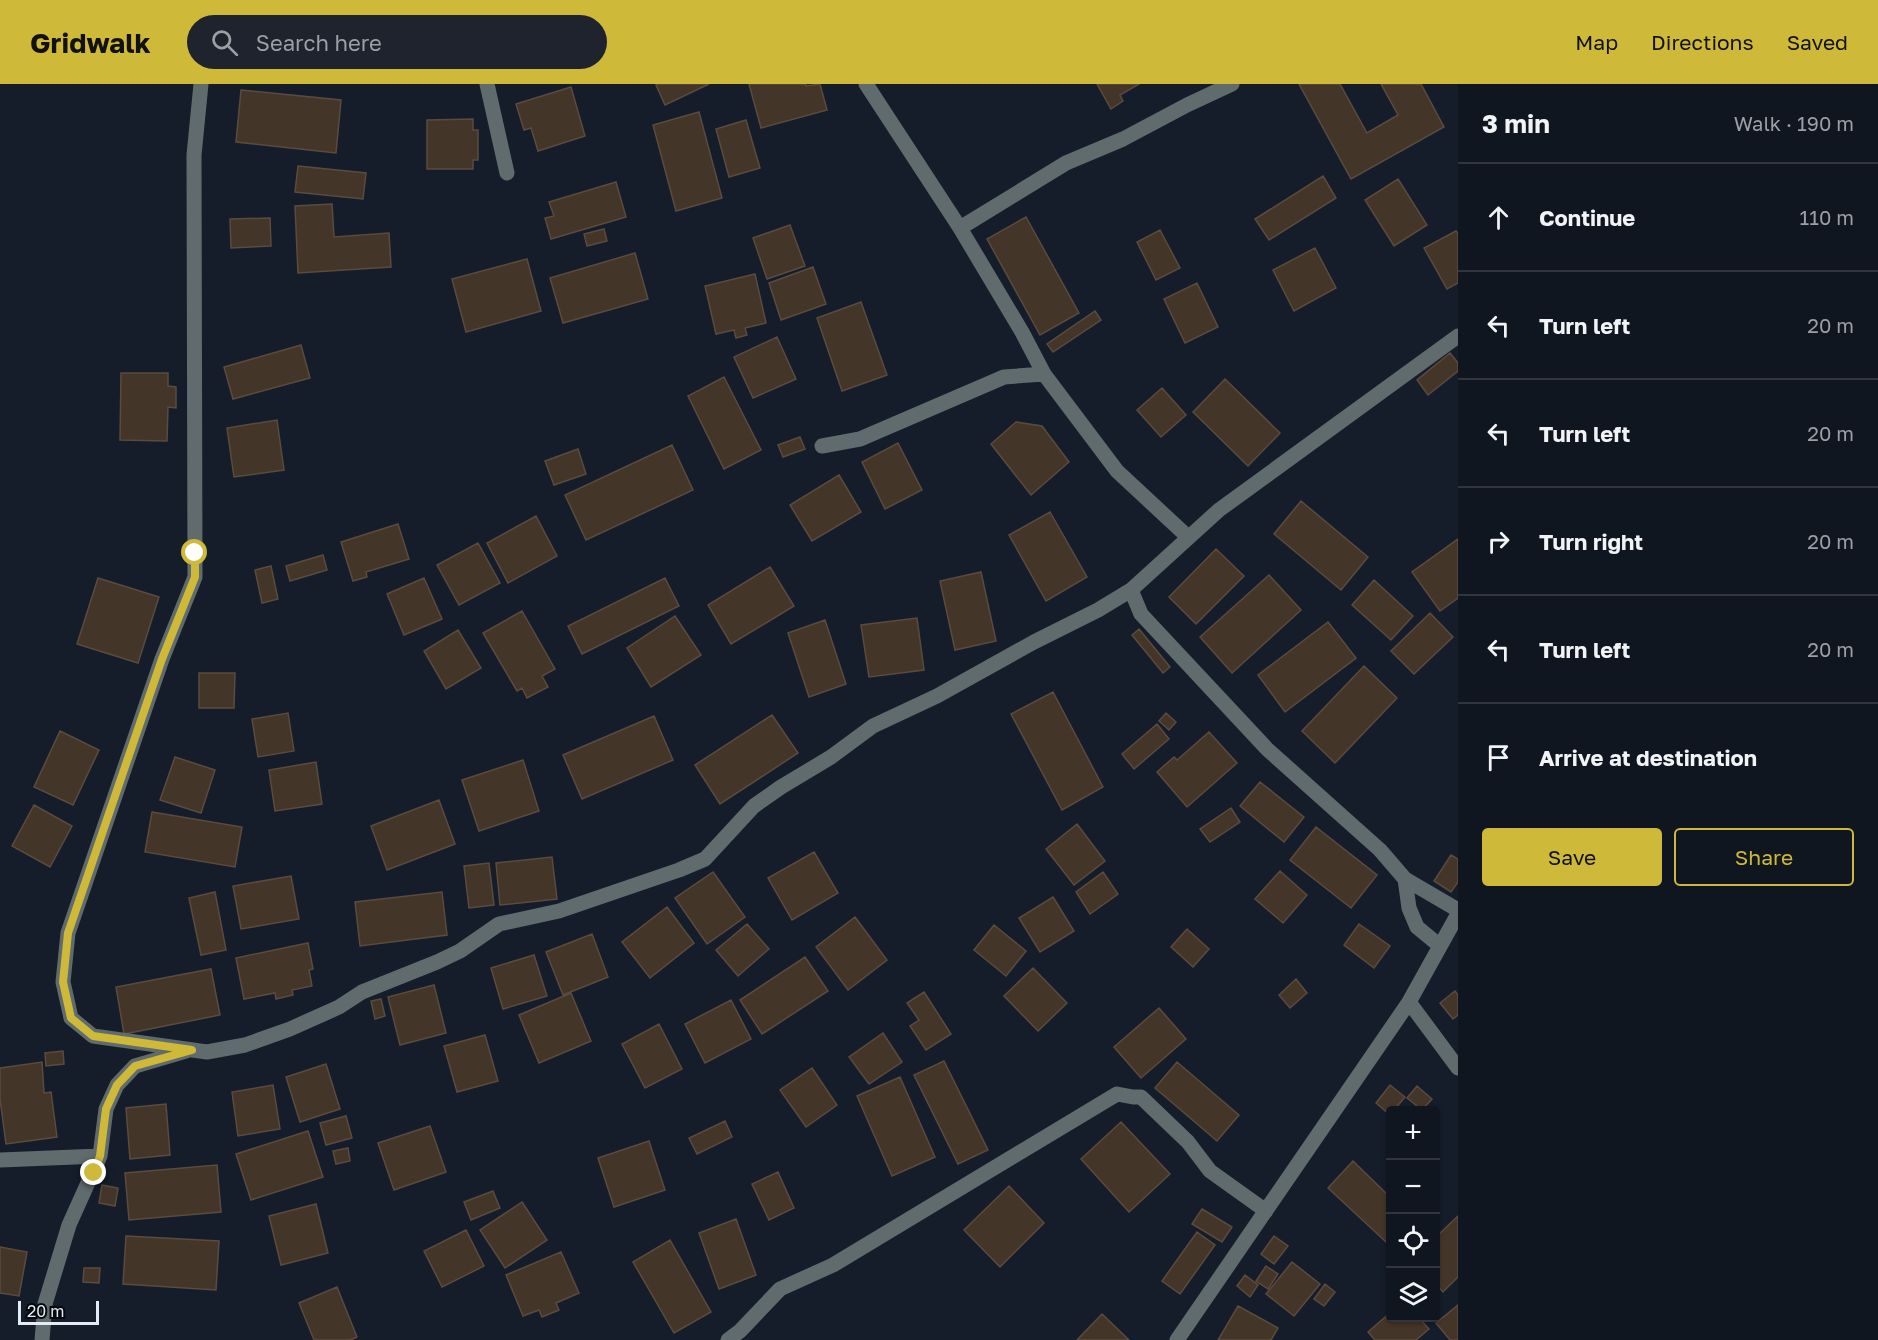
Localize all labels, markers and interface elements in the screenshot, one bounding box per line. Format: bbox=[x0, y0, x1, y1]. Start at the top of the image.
search box bbox=[187, 15, 607, 69]
text: Gridwalk bbox=[30, 26, 151, 59]
icon: search bbox=[208, 26, 241, 59]
text: Search here bbox=[256, 29, 382, 56]
text: Map bbox=[1575, 29, 1618, 55]
text: Directions bbox=[1651, 29, 1754, 55]
text: Saved bbox=[1787, 29, 1848, 55]
text: 3 min bbox=[1482, 108, 1550, 139]
text: Walk · 190 m bbox=[1734, 111, 1854, 135]
icon: ahead bbox=[1482, 201, 1515, 234]
text: Continue bbox=[1539, 204, 1635, 231]
text: 110 m bbox=[1800, 205, 1854, 229]
icon: left bbox=[1482, 309, 1515, 342]
text: Turn left bbox=[1539, 312, 1630, 339]
text: 20 m bbox=[1807, 313, 1854, 337]
icon: left bbox=[1482, 417, 1515, 450]
text: Turn left bbox=[1539, 420, 1630, 447]
text: 20 m bbox=[1807, 421, 1854, 445]
icon: right bbox=[1482, 525, 1515, 558]
text: Turn right bbox=[1539, 528, 1643, 555]
text: 20 m bbox=[1807, 529, 1854, 553]
route start bbox=[181, 539, 207, 565]
icon: left bbox=[1482, 633, 1515, 666]
text: Turn left bbox=[1539, 636, 1630, 663]
text: 20 m bbox=[1807, 637, 1854, 661]
icon: arrive bbox=[1482, 741, 1515, 774]
text: Arrive at destination bbox=[1539, 744, 1757, 771]
button: Save bbox=[1482, 828, 1662, 886]
button: Share bbox=[1674, 828, 1854, 886]
map controls bbox=[1386, 1106, 1440, 1322]
button: + bbox=[1386, 1106, 1440, 1160]
route end bbox=[80, 1159, 106, 1185]
button: − bbox=[1386, 1160, 1440, 1214]
button: locate bbox=[1386, 1214, 1440, 1268]
button: layers bbox=[1386, 1268, 1440, 1322]
scale bar bbox=[18, 1298, 99, 1326]
text: 20 m bbox=[27, 1301, 64, 1321]

